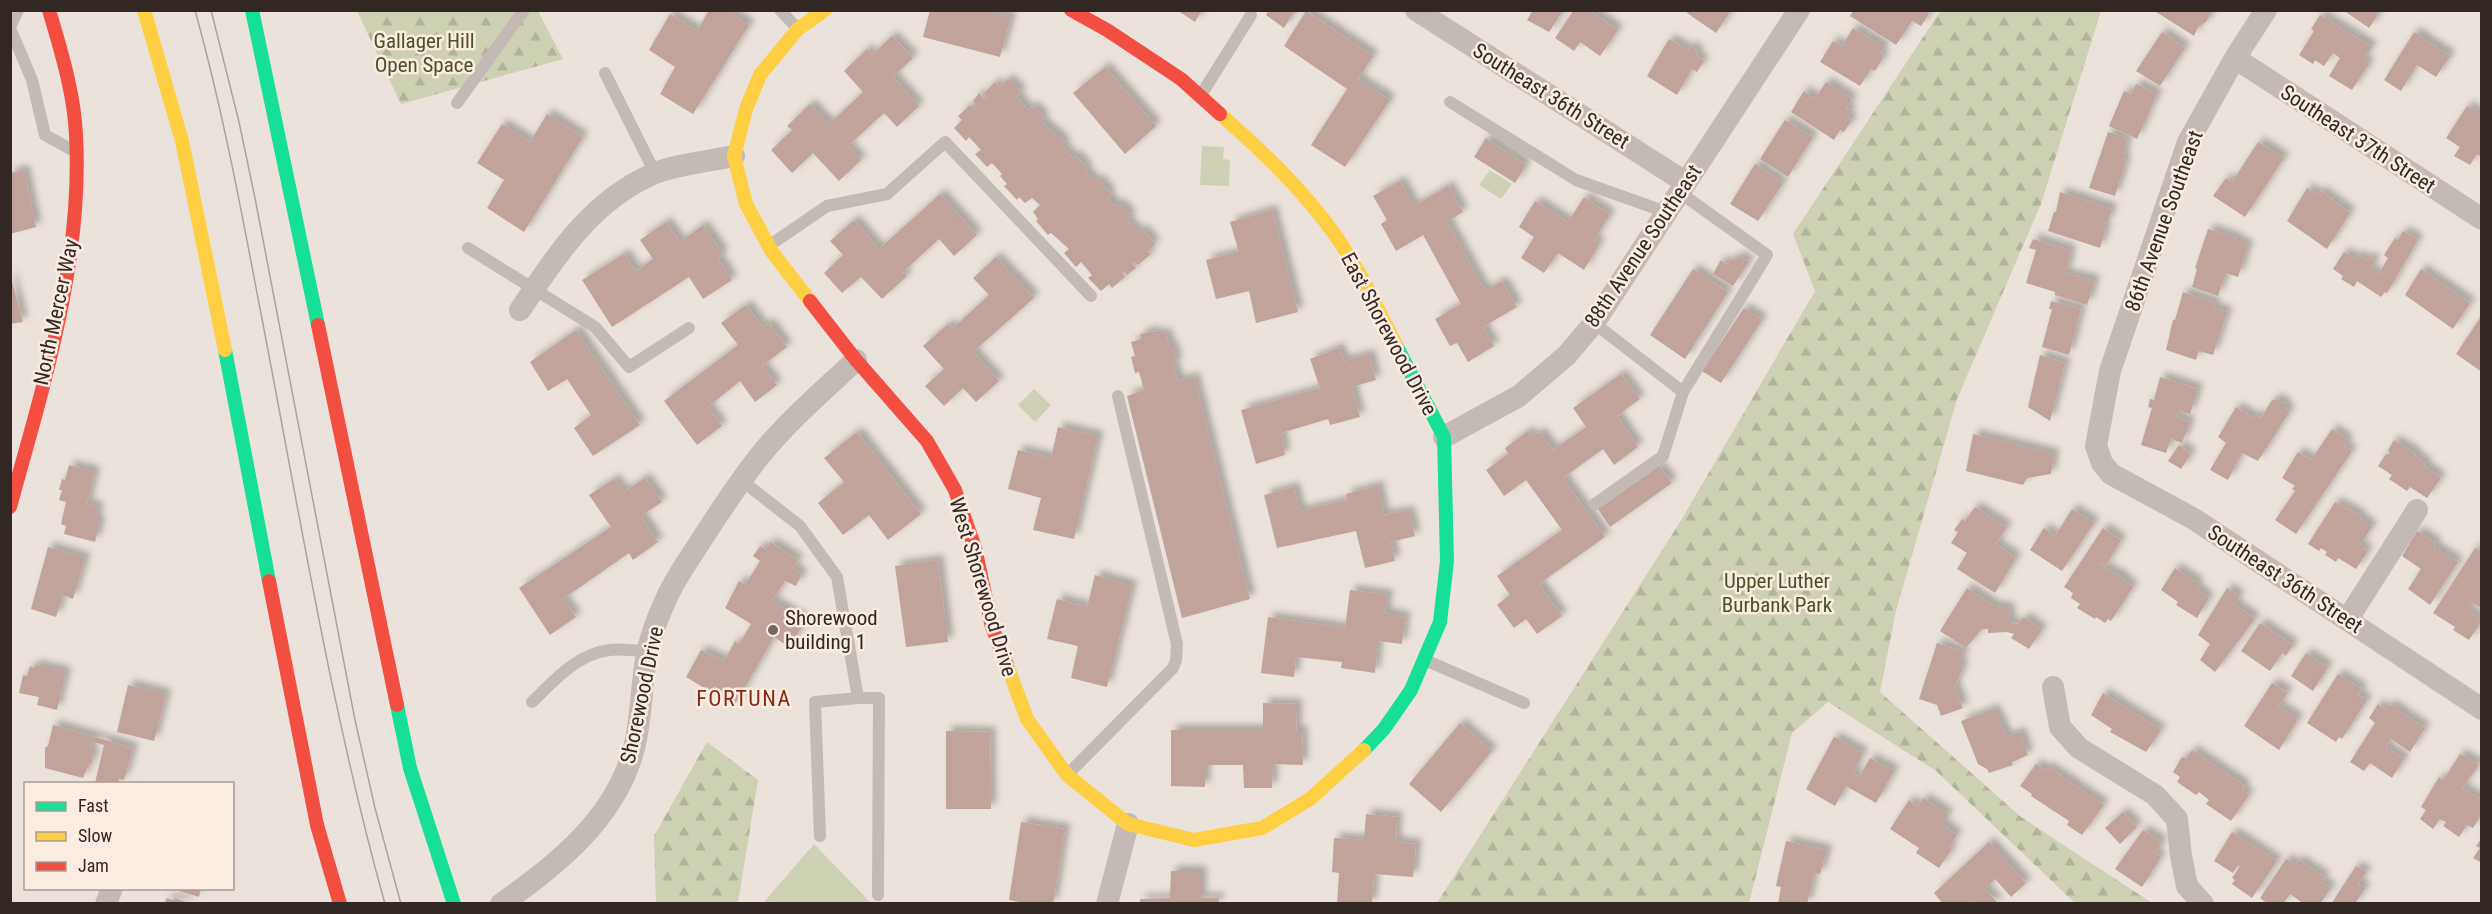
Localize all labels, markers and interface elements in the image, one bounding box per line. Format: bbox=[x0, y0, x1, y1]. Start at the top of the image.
park label: Gallager Hill Open Space bbox=[373, 29, 475, 77]
street label: Southeast 36th Street bbox=[1468, 38, 1634, 154]
street label: Southeast 37th Street bbox=[2276, 80, 2440, 198]
street label: 86th Avenue Southeast bbox=[2120, 127, 2208, 315]
street label: 88th Avenue Southeast bbox=[1580, 160, 1706, 332]
street label: North Mercer Way bbox=[29, 237, 83, 387]
street label: East Shorewood Drive bbox=[1336, 249, 1442, 419]
street label: West Shorewood Drive bbox=[944, 495, 1022, 679]
street label: Southeast 36th Street bbox=[2203, 520, 2367, 638]
park label: Upper Luther Burbank Park bbox=[1722, 569, 1833, 617]
place label: Shorewood building 1 bbox=[785, 606, 878, 654]
marker: Shorewood building 1 bbox=[766, 623, 780, 637]
street label: Shorewood Drive bbox=[616, 624, 668, 766]
district label: FORTUNA bbox=[696, 686, 792, 711]
legend bbox=[24, 782, 234, 890]
text: Fast bbox=[78, 795, 109, 816]
text: Slow bbox=[78, 825, 113, 846]
text: Jam bbox=[78, 855, 109, 876]

